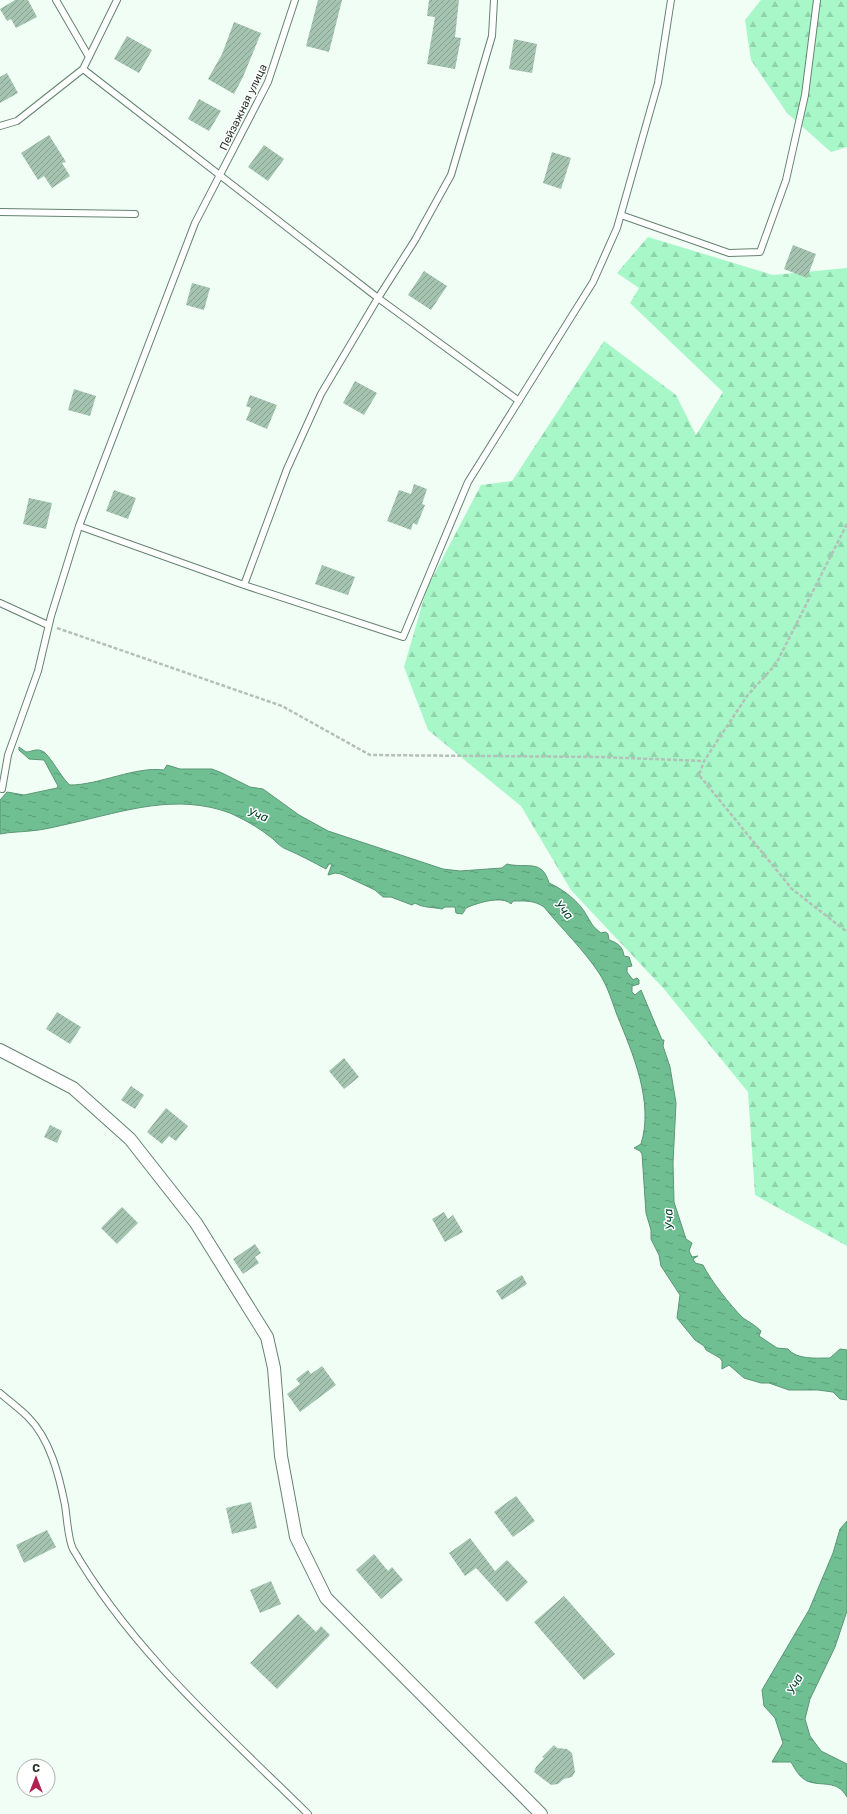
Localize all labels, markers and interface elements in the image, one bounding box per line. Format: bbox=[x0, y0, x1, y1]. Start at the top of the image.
street label: Пейзажная улица bbox=[217, 62, 270, 152]
water label: Уча bbox=[246, 805, 270, 825]
water label: Уча bbox=[552, 898, 576, 922]
water label: Уча bbox=[661, 1208, 677, 1230]
water label: Уча bbox=[784, 1672, 806, 1696]
north arrow bbox=[16, 1758, 56, 1798]
text: С bbox=[32, 1762, 40, 1775]

